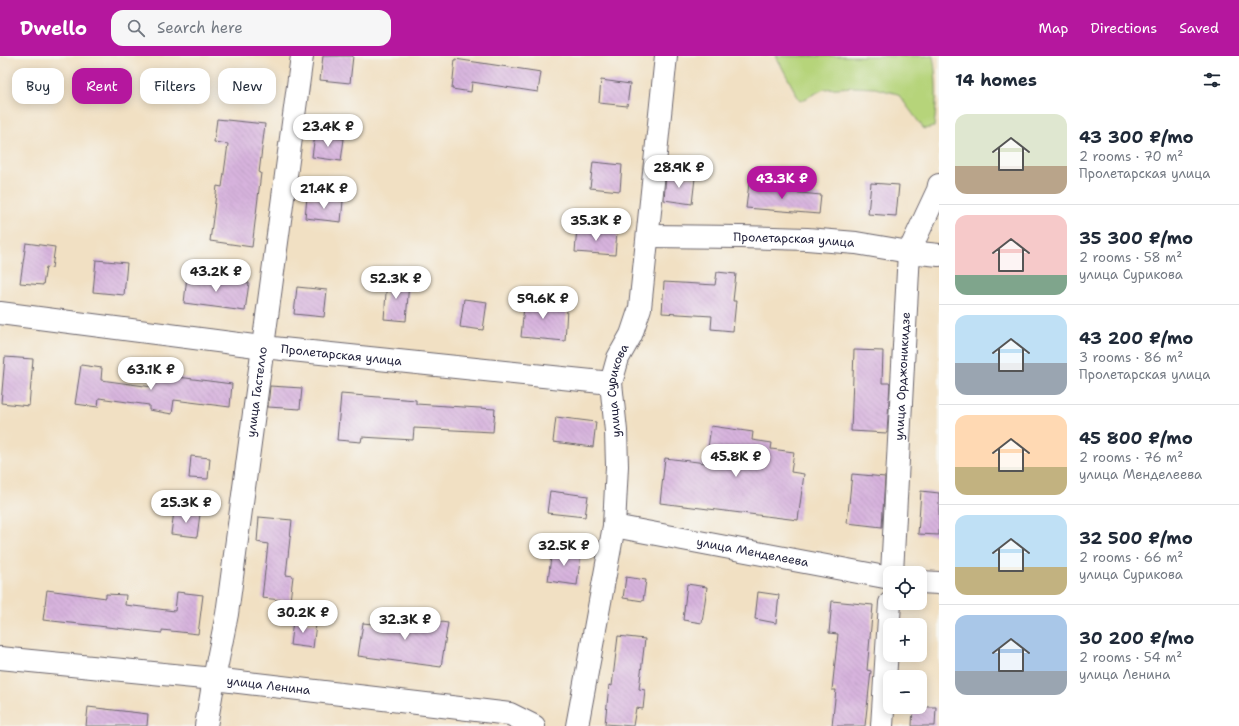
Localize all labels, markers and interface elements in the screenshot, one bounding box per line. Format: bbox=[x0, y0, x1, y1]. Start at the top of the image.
search box bbox=[111, 10, 391, 46]
text: Dwello bbox=[20, 16, 87, 41]
icon: search bbox=[125, 17, 147, 39]
text: Search here bbox=[157, 18, 243, 38]
text: Map bbox=[1039, 19, 1069, 37]
text: Directions bbox=[1091, 19, 1157, 37]
text: Saved bbox=[1179, 19, 1219, 37]
chip: Buy bbox=[12, 68, 64, 104]
chip: Rent bbox=[72, 68, 132, 104]
chip: Filters bbox=[140, 68, 210, 104]
chip: New bbox=[218, 68, 276, 104]
text: 14 homes bbox=[955, 69, 1037, 91]
icon: filters bbox=[1201, 69, 1223, 91]
pin: 23.4K ₽ bbox=[291, 114, 365, 148]
text: 23.4K ₽ bbox=[302, 118, 354, 135]
text: 43 300 ₽/mo bbox=[1079, 126, 1194, 148]
icon: home bbox=[987, 130, 1035, 178]
text: 2 rooms · 70 m² bbox=[1079, 148, 1183, 165]
pin: 28.9K ₽ bbox=[642, 155, 716, 189]
text: 28.9K ₽ bbox=[653, 159, 705, 176]
text: Пролетарская улица bbox=[1079, 165, 1210, 182]
pin: 43.3K ₽ bbox=[745, 166, 819, 200]
text: 43.3K ₽ bbox=[756, 170, 808, 187]
pin: 21.4K ₽ bbox=[287, 176, 361, 210]
text: 21.4K ₽ bbox=[300, 180, 348, 197]
pin: 35.3K ₽ bbox=[559, 208, 633, 242]
text: 35.3K ₽ bbox=[570, 212, 622, 229]
text: 35 300 ₽/mo bbox=[1079, 227, 1193, 249]
street label: Пролетарская улица bbox=[733, 229, 856, 251]
icon: home bbox=[987, 231, 1035, 279]
text: 2 rooms · 58 m² bbox=[1079, 249, 1182, 266]
pin: 43.2K ₽ bbox=[179, 259, 253, 293]
text: 43.2K ₽ bbox=[190, 263, 242, 280]
pin: 52.3K ₽ bbox=[359, 266, 433, 300]
text: улица Сурикова bbox=[1079, 266, 1183, 283]
text: 52.3K ₽ bbox=[370, 270, 422, 287]
pin: 59.6K ₽ bbox=[506, 286, 580, 320]
text: 59.6K ₽ bbox=[517, 290, 569, 307]
street label: улица Орджоникидзе bbox=[891, 311, 914, 441]
text: 43 200 ₽/mo bbox=[1079, 327, 1193, 349]
icon: home bbox=[987, 331, 1035, 379]
street label: улица Сурикова bbox=[603, 340, 633, 438]
street label: Пролетарская улица bbox=[280, 341, 403, 369]
street label: улица Гастелло bbox=[243, 346, 271, 438]
text: 3 rooms · 86 m² bbox=[1079, 349, 1183, 366]
pin: 63.1K ₽ bbox=[114, 357, 188, 391]
text: 63.1K ₽ bbox=[127, 361, 175, 378]
text: Пролетарская улица bbox=[1079, 366, 1210, 383]
text: 45 800 ₽/mo bbox=[1079, 427, 1193, 449]
icon: home bbox=[987, 431, 1035, 479]
pin: 45.8K ₽ bbox=[699, 444, 773, 478]
text: 45.8K ₽ bbox=[710, 448, 762, 465]
text: 2 rooms · 76 m² bbox=[1079, 449, 1183, 466]
text: улица Менделеева bbox=[1079, 466, 1202, 483]
pin: 25.3K ₽ bbox=[149, 490, 223, 524]
text: 25.3K ₽ bbox=[160, 494, 212, 511]
text: 32 500 ₽/mo bbox=[1079, 527, 1193, 549]
icon: home bbox=[987, 531, 1035, 579]
pin: 32.5K ₽ bbox=[527, 533, 601, 567]
street label: улица Менделеева bbox=[695, 534, 810, 571]
text: 32.5K ₽ bbox=[538, 537, 590, 554]
text: 2 rooms · 66 m² bbox=[1079, 549, 1183, 566]
map controls bbox=[883, 566, 927, 714]
button: locate bbox=[883, 566, 927, 610]
text: улица Сурикова bbox=[1079, 566, 1183, 583]
pin: 30.2K ₽ bbox=[266, 600, 340, 634]
text: 30.2K ₽ bbox=[277, 604, 329, 621]
pin: 32.3K ₽ bbox=[368, 607, 442, 641]
text: 32.3K ₽ bbox=[379, 611, 431, 628]
button: + bbox=[883, 618, 927, 662]
text: 30 200 ₽/mo bbox=[1079, 627, 1194, 649]
icon: home bbox=[987, 631, 1035, 679]
text: 2 rooms · 54 m² bbox=[1079, 649, 1182, 666]
text: улица Ленина bbox=[1079, 666, 1170, 683]
button: − bbox=[883, 670, 927, 714]
street label: улица Ленина bbox=[226, 673, 312, 698]

